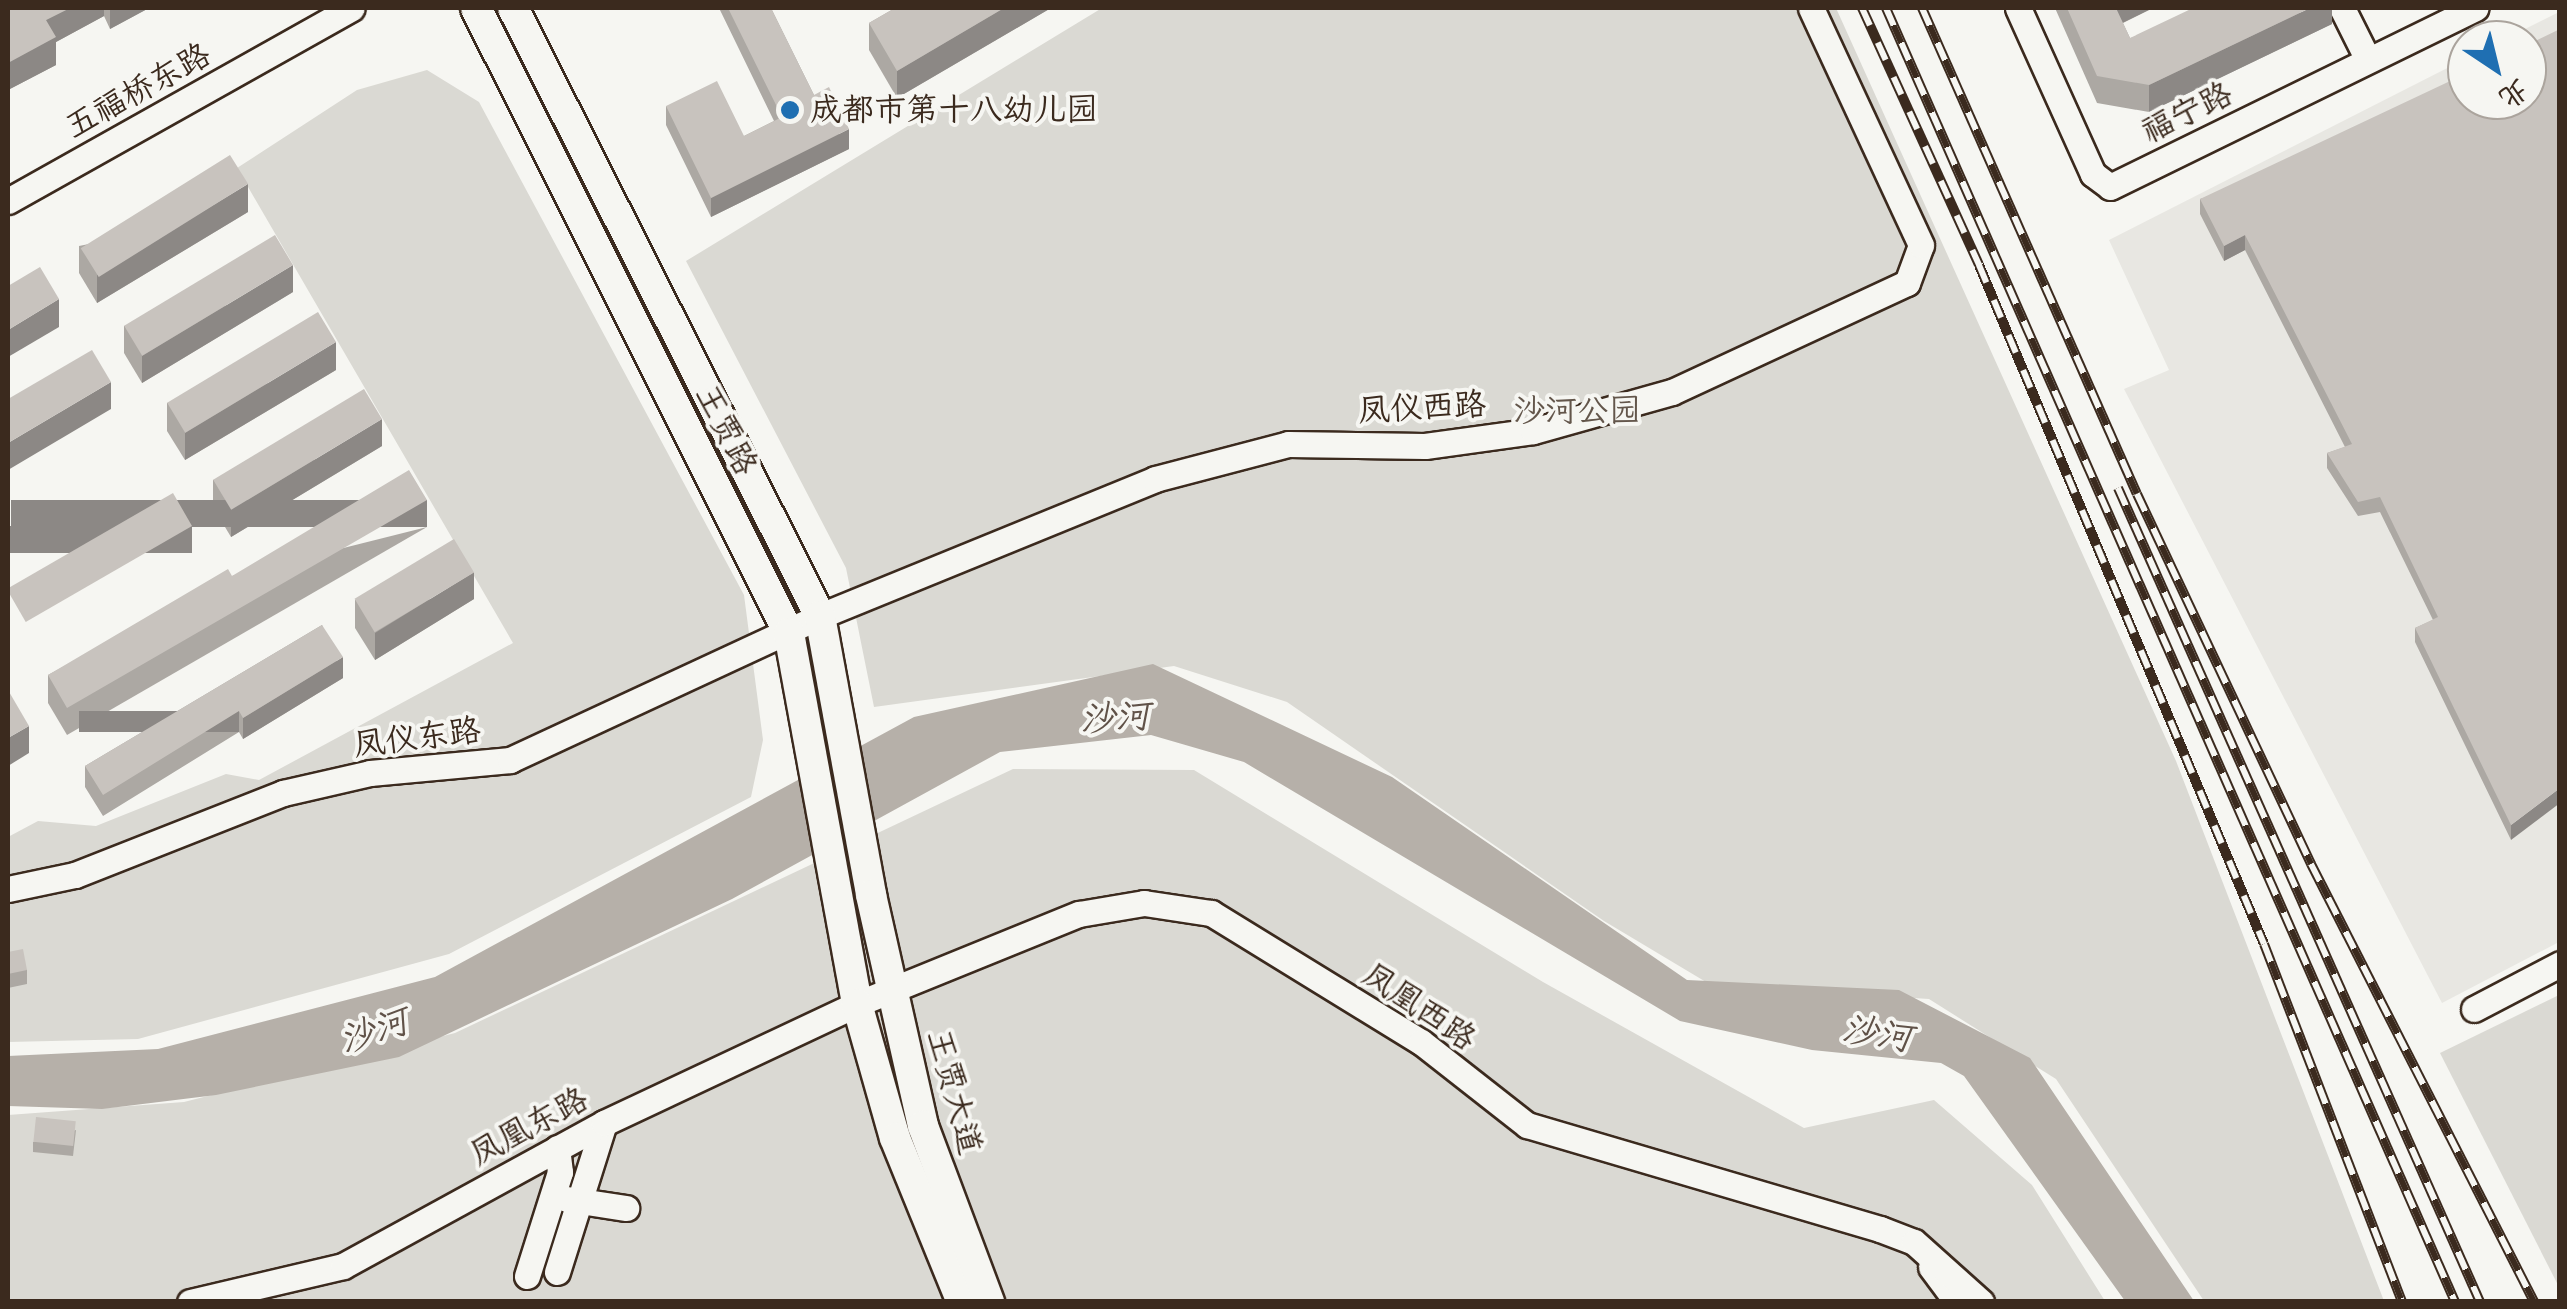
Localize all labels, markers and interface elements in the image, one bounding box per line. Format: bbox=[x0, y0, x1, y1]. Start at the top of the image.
north arrow bbox=[2447, 20, 2547, 120]
street label: 五福桥东路 bbox=[59, 35, 217, 147]
text: 北 bbox=[2492, 71, 2535, 116]
street label: 福宁路 bbox=[2135, 75, 2239, 151]
place label: 成都市第十八幼儿园 bbox=[810, 91, 1098, 129]
marker: 成都市第十八幼儿园 bbox=[779, 99, 801, 121]
street label: 王贾路 bbox=[687, 379, 765, 481]
street label: 凤仪西路 bbox=[1357, 385, 1487, 431]
park label: 沙河公园 bbox=[1513, 392, 1641, 430]
water label: 沙河 bbox=[1079, 695, 1151, 741]
street label: 凤仪东路 bbox=[351, 711, 483, 765]
street label: 凤凰西路 bbox=[1355, 955, 1483, 1059]
water label: 沙河 bbox=[334, 1000, 414, 1062]
water label: 沙河 bbox=[1839, 1008, 1915, 1060]
street label: 王贾大道 bbox=[919, 1025, 989, 1159]
street label: 凤凰东路 bbox=[463, 1080, 595, 1174]

